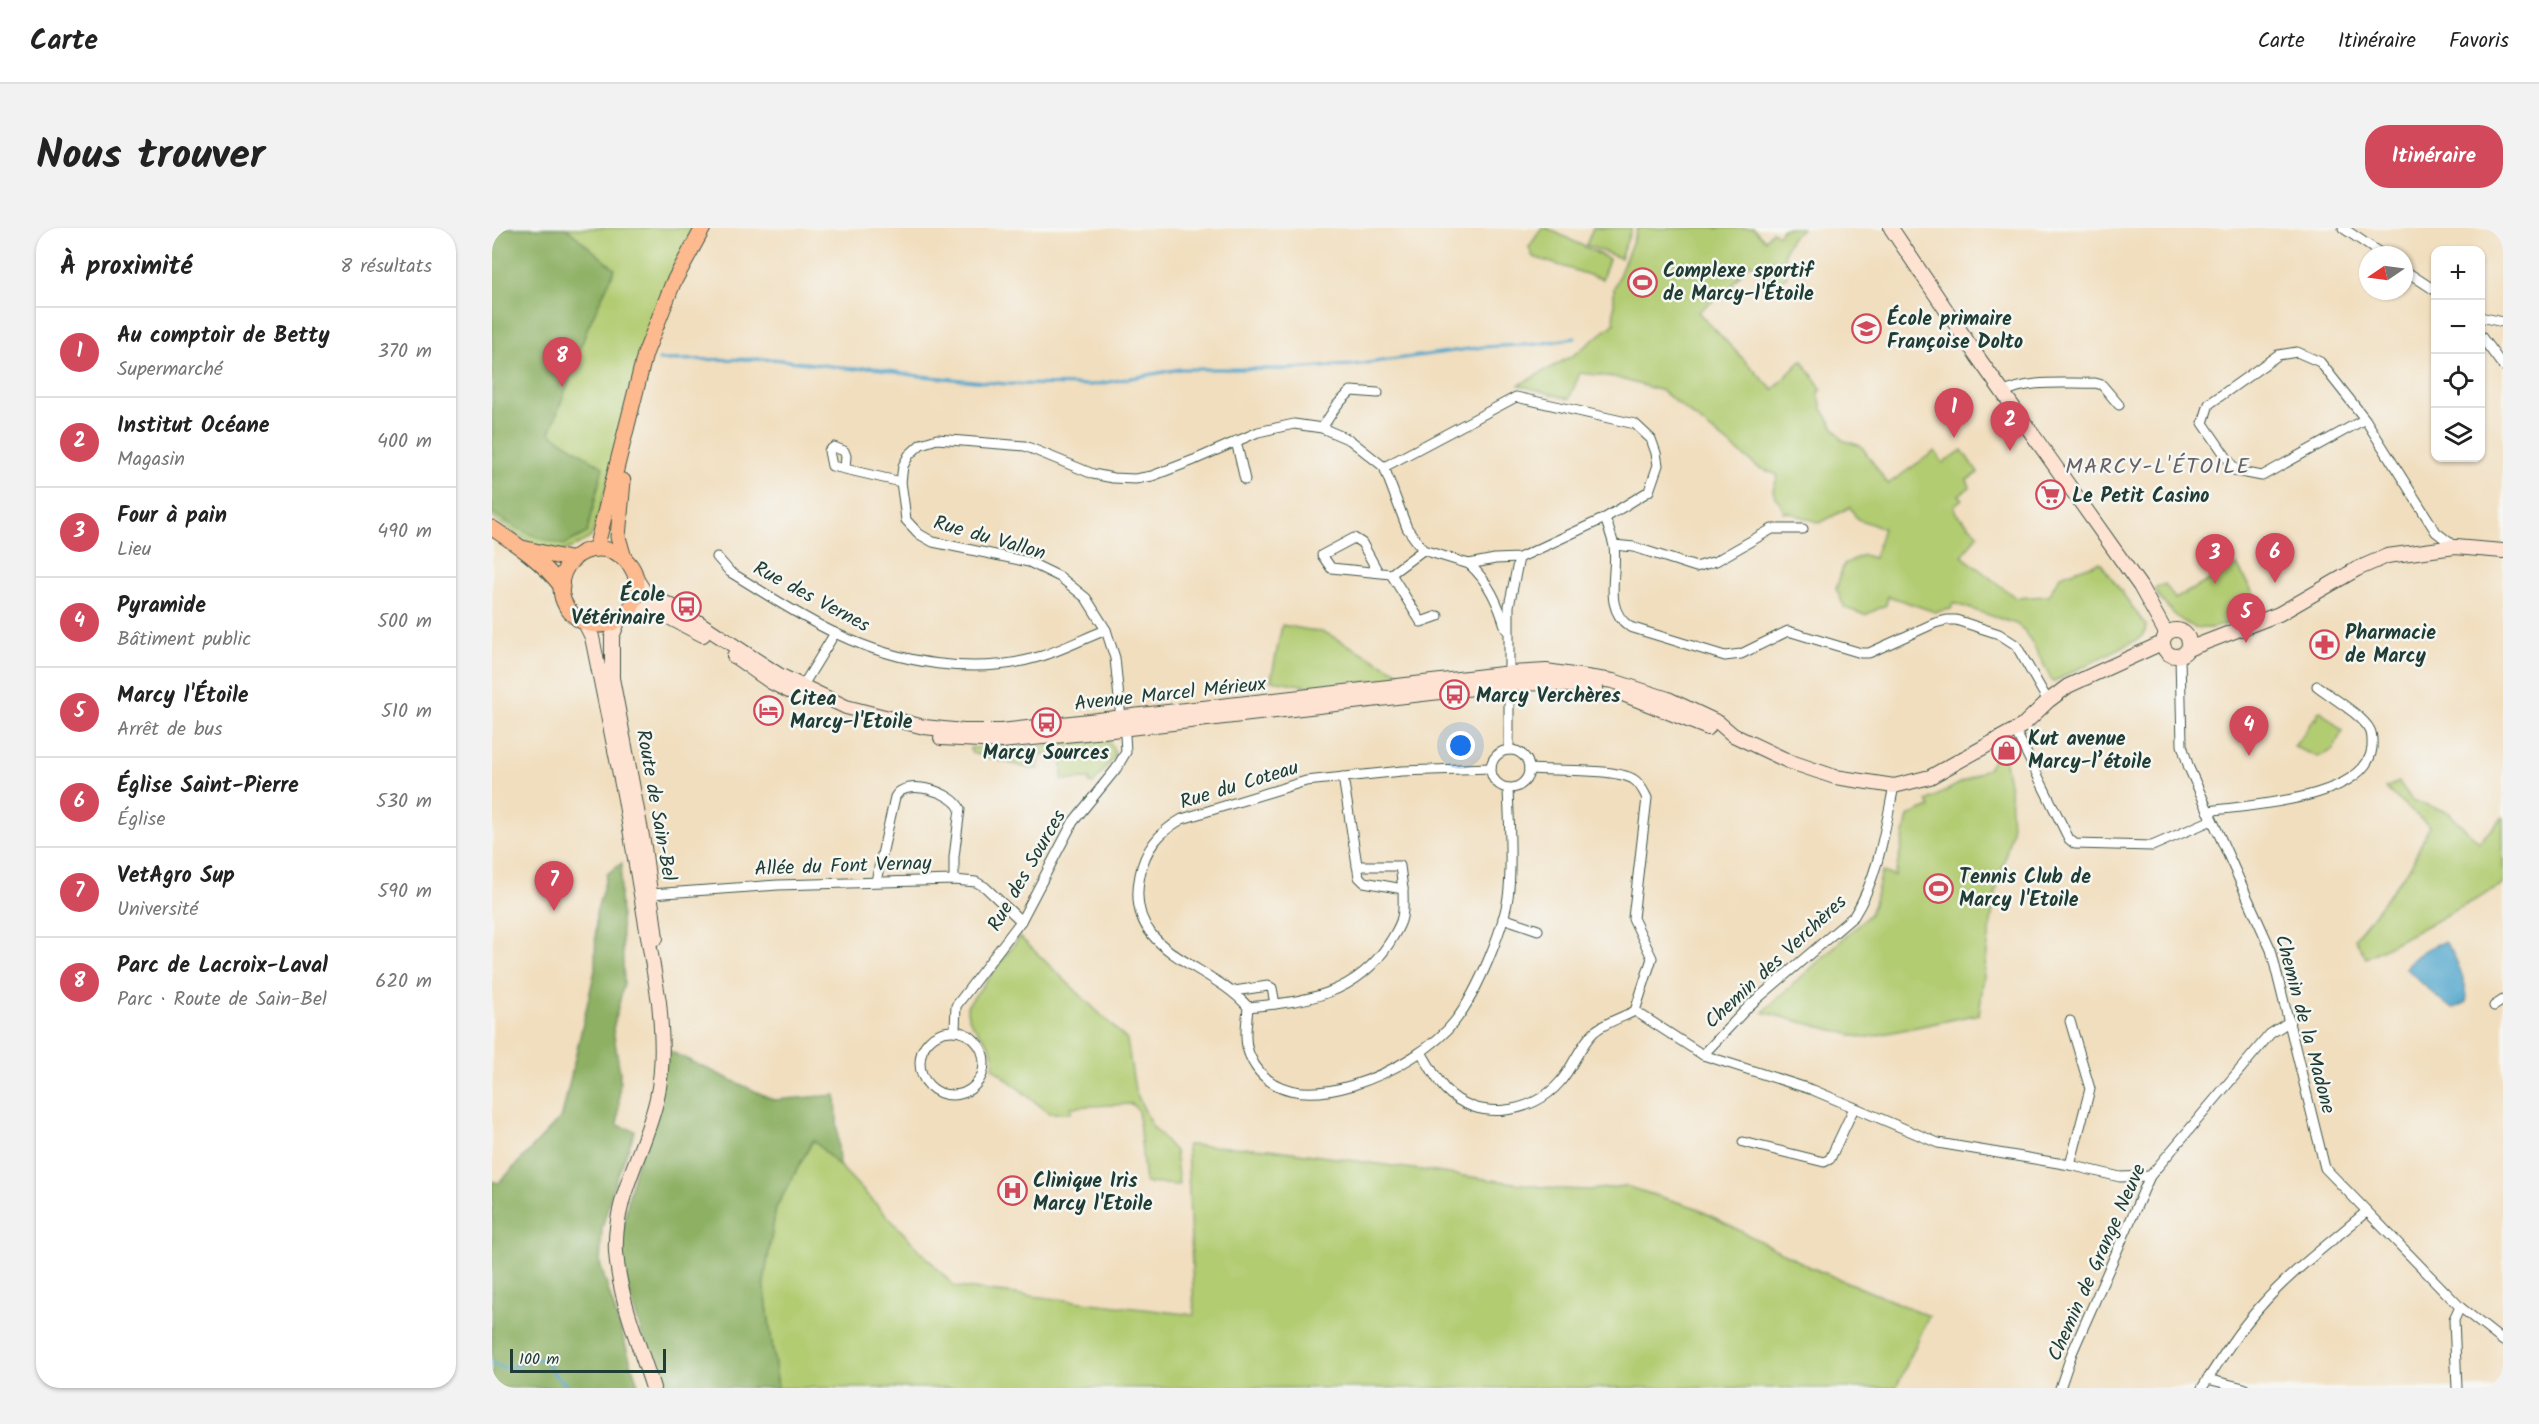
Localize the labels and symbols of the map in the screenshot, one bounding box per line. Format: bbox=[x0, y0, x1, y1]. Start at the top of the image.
north arrow bbox=[2359, 246, 2413, 300]
place label: Complexe sportif de Marcy-l'Étoile bbox=[1663, 256, 1815, 311]
sports icon: Complexe sportif de Marcy-l'Étoile bbox=[1626, 266, 1658, 298]
place label: École primaire Françoise Dolto bbox=[1887, 304, 2023, 359]
school or university icon: École primaire Françoise Dolto bbox=[1850, 313, 1882, 345]
pin: 8 bbox=[542, 338, 582, 387]
pin: 1 bbox=[1934, 388, 1974, 438]
pin: 2 bbox=[1990, 402, 2030, 451]
district label: MARCY-L'ÉTOILE bbox=[2065, 450, 2251, 485]
supermarket icon: Le Petit Casino bbox=[2035, 479, 2067, 511]
place label: Le Petit Casino bbox=[2072, 481, 2209, 513]
street label: Rue du Vallon bbox=[930, 508, 1049, 570]
pin: 3 bbox=[2196, 534, 2234, 584]
pin: 6 bbox=[2256, 534, 2294, 583]
street label: Rue des Vernes bbox=[747, 554, 876, 642]
place label: École Vétérinaire bbox=[571, 580, 665, 635]
bus stop icon: École Vétérinaire bbox=[670, 590, 702, 622]
pin: 5 bbox=[2226, 594, 2266, 643]
place label: Pharmacie de Marcy bbox=[2345, 618, 2436, 673]
pharmacy icon: Pharmacie de Marcy bbox=[2308, 628, 2340, 660]
street label: Avenue Marcel Mérieux bbox=[1073, 669, 1268, 721]
bus stop icon: Marcy Verchères bbox=[1439, 679, 1471, 711]
place label: Marcy Verchères bbox=[1476, 681, 1621, 713]
place label: Citea Marcy-l'Etoile bbox=[790, 684, 913, 739]
hotel icon: Citea Marcy-l'Etoile bbox=[753, 694, 785, 726]
bus stop icon: Marcy Sources bbox=[1030, 706, 1062, 738]
pin: 4 bbox=[2230, 706, 2268, 756]
place label: Kut avenue Marcy-l’étoile bbox=[2028, 724, 2151, 779]
street label: Route de Sain-Bel bbox=[626, 727, 684, 884]
your location bbox=[1446, 731, 1475, 760]
shop icon: Kut avenue Marcy-l’étoile bbox=[1991, 734, 2023, 766]
place label: Marcy Sources bbox=[983, 738, 1110, 770]
street label: Rue du Coteau bbox=[1176, 753, 1303, 819]
street label: Rue des Sources bbox=[980, 804, 1076, 938]
street label: Allée du Font Vernay bbox=[754, 848, 933, 886]
pin: 7 bbox=[534, 862, 574, 911]
place label: Tennis Club de Marcy l'Etoile bbox=[1959, 862, 2091, 917]
sports icon: Tennis Club de Marcy l'Etoile bbox=[1922, 872, 1954, 904]
street label: Chemin des Verchères bbox=[1698, 887, 1855, 1037]
street label: Chemin de la Madone bbox=[2265, 931, 2343, 1118]
street label: Chemin de Grange Neuve bbox=[2040, 1159, 2156, 1367]
place label: Clinique Iris Marcy l'Etoile bbox=[1033, 1166, 1153, 1221]
hospital icon: Clinique Iris Marcy l'Etoile bbox=[996, 1175, 1028, 1207]
scale bar bbox=[510, 1346, 666, 1374]

